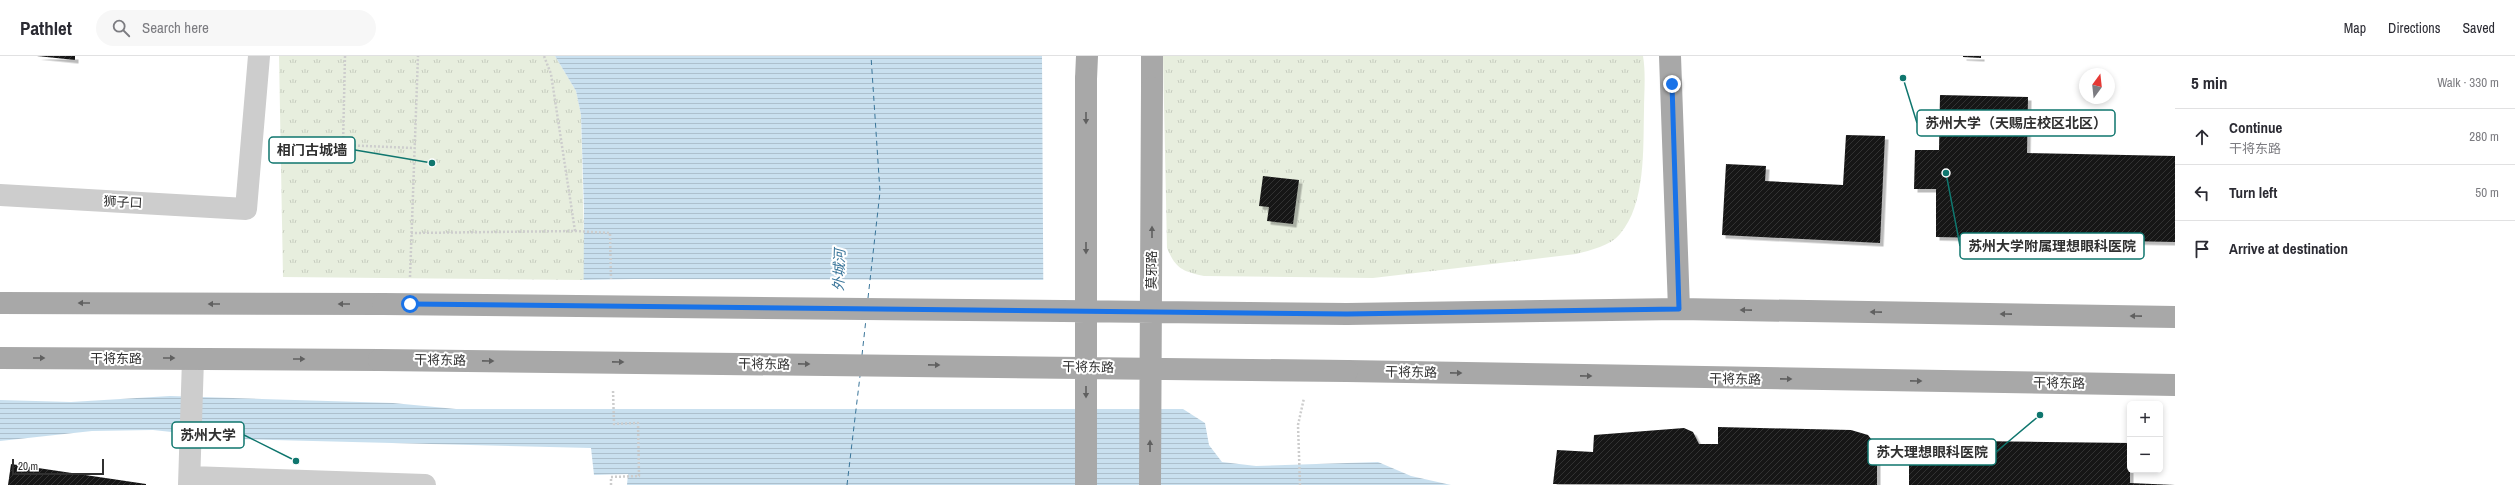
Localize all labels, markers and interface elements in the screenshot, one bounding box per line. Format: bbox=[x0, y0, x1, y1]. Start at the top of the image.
search box bbox=[96, 10, 376, 46]
text: Pathlet bbox=[20, 15, 72, 41]
icon: search bbox=[110, 17, 132, 39]
text: Search here bbox=[142, 17, 209, 38]
text: Map bbox=[2344, 19, 2366, 37]
text: Directions bbox=[2388, 19, 2440, 37]
text: Saved bbox=[2462, 19, 2495, 37]
north arrow bbox=[2079, 68, 2115, 104]
text: 5 min bbox=[2191, 71, 2227, 94]
text: Walk · 330 m bbox=[2437, 74, 2499, 91]
route end bbox=[1663, 75, 1681, 93]
callout: 苏州大学（天赐庄校区北区） bbox=[1917, 110, 2115, 136]
one-way arrow bbox=[1083, 112, 1089, 125]
text: 苏州大学（天赐庄校区北区） bbox=[1925, 114, 2107, 132]
text: Continue bbox=[2229, 117, 2282, 138]
icon: ahead bbox=[2191, 126, 2213, 148]
text: 280 m bbox=[2469, 128, 2499, 145]
callout: 相门古城墙 bbox=[269, 137, 355, 163]
text: 干将东路 bbox=[2229, 140, 2281, 157]
text: 相门古城墙 bbox=[277, 141, 347, 159]
icon: left bbox=[2191, 182, 2213, 204]
text: Turn left bbox=[2229, 182, 2277, 203]
text: 50 m bbox=[2475, 184, 2499, 201]
street label: 狮子口 bbox=[103, 192, 143, 212]
one-way arrow bbox=[1149, 225, 1155, 238]
callout: 苏州大学附属理想眼科医院 bbox=[1960, 233, 2144, 259]
text: 苏州大学附属理想眼科医院 bbox=[1968, 237, 2136, 255]
icon: arrive bbox=[2191, 238, 2213, 260]
text: Arrive at destination bbox=[2229, 238, 2348, 259]
one-way arrow bbox=[1083, 242, 1089, 255]
water label: 外城河 bbox=[829, 246, 849, 291]
street label: 莫邪路 bbox=[1143, 250, 1160, 290]
route start bbox=[401, 295, 419, 313]
one-way arrow bbox=[77, 300, 90, 306]
one-way arrow bbox=[207, 301, 220, 307]
one-way arrow bbox=[337, 301, 350, 307]
one-way arrow bbox=[1739, 307, 1752, 313]
one-way arrow bbox=[1869, 309, 1882, 315]
one-way arrow bbox=[1999, 311, 2012, 317]
one-way arrow bbox=[2129, 313, 2142, 319]
street label: 干将东路 bbox=[90, 350, 142, 367]
street label: 干将东路 bbox=[414, 351, 466, 369]
one-way arrow bbox=[33, 355, 46, 361]
one-way arrow bbox=[163, 355, 175, 362]
street label: 干将东路 bbox=[738, 355, 790, 373]
one-way arrow bbox=[293, 356, 306, 362]
one-way arrow bbox=[482, 358, 495, 364]
street label: 干将东路 bbox=[1062, 358, 1114, 376]
one-way arrow bbox=[612, 359, 625, 365]
one-way arrow bbox=[798, 361, 811, 367]
one-way arrow bbox=[928, 362, 941, 368]
street label: 干将东路 bbox=[1385, 363, 1437, 381]
one-way arrow bbox=[1450, 370, 1463, 376]
street label: 干将东路 bbox=[1709, 370, 1761, 388]
one-way arrow bbox=[1580, 373, 1593, 379]
street label: 干将东路 bbox=[2033, 374, 2085, 392]
one-way arrow bbox=[1780, 376, 1792, 383]
one-way arrow bbox=[1910, 378, 1923, 384]
one-way arrow bbox=[1083, 386, 1089, 399]
map controls bbox=[2127, 401, 2163, 473]
button: + bbox=[2127, 401, 2163, 437]
callout: 苏州大学 bbox=[172, 422, 244, 448]
text: 苏州大学 bbox=[180, 426, 236, 444]
button: − bbox=[2127, 437, 2163, 473]
one-way arrow bbox=[1147, 439, 1153, 452]
callout: 苏大理想眼科医院 bbox=[1868, 439, 1996, 465]
text: 苏大理想眼科医院 bbox=[1876, 443, 1988, 461]
scale bar bbox=[12, 457, 104, 476]
text: 20 m bbox=[18, 459, 38, 473]

